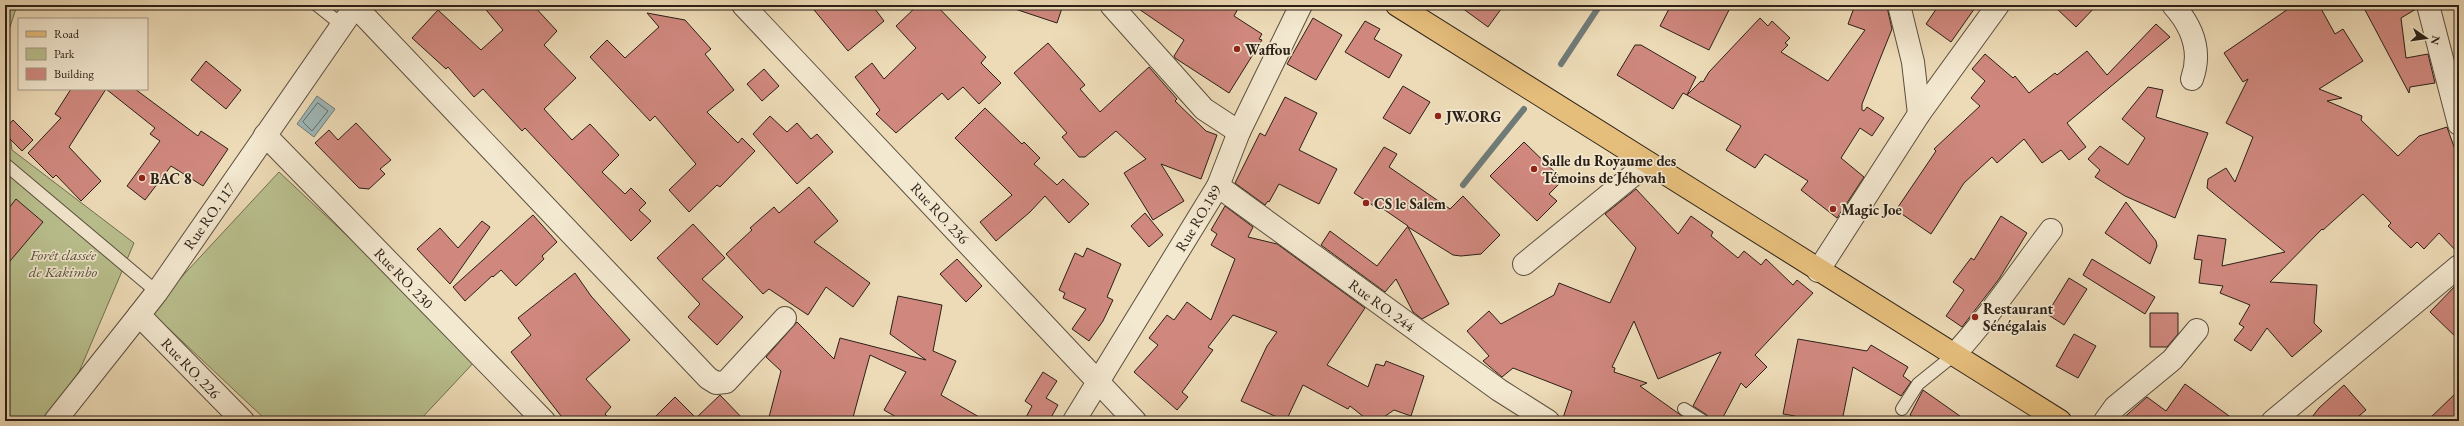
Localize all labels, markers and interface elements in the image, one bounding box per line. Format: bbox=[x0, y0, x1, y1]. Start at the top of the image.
legend bbox=[18, 18, 148, 90]
north arrow bbox=[2406, 18, 2446, 58]
text: Road bbox=[54, 26, 80, 42]
text: N bbox=[2428, 34, 2444, 46]
place label: Waffou bbox=[1245, 40, 1291, 59]
marker: Waffou bbox=[1232, 44, 1242, 54]
text: Park bbox=[54, 46, 75, 62]
text: Building bbox=[54, 66, 95, 82]
place label: JW.ORG bbox=[1444, 107, 1501, 126]
marker: JW.ORG bbox=[1433, 111, 1443, 121]
place label: Salle du Royaume des Témoins de Jéhovah bbox=[1542, 151, 1676, 187]
marker: Salle du Royaume des Témoins de Jéhovah bbox=[1529, 164, 1539, 174]
place label: BAC 8 bbox=[150, 169, 192, 188]
marker: BAC 8 bbox=[137, 173, 147, 183]
street label: Rue RO. 117 bbox=[179, 178, 239, 253]
street label: Rue RO. 236 bbox=[907, 178, 973, 248]
street label: Rue RO.189 bbox=[1171, 181, 1225, 255]
place label: CS le Salem bbox=[1374, 194, 1446, 213]
marker: CS le Salem bbox=[1361, 198, 1371, 208]
place label: Magic Joe bbox=[1841, 200, 1902, 219]
marker: Magic Joe bbox=[1828, 204, 1838, 214]
street label: Rue RO. 230 bbox=[370, 244, 438, 312]
park label: Forêt classée de Kakimbo bbox=[29, 245, 97, 281]
street label: Rue RO. 244 bbox=[1345, 275, 1419, 336]
place label: Restaurant Sénégalais bbox=[1983, 299, 2054, 335]
marker: Restaurant Sénégalais bbox=[1970, 312, 1980, 322]
street label: Rue RO. 226 bbox=[157, 334, 225, 402]

